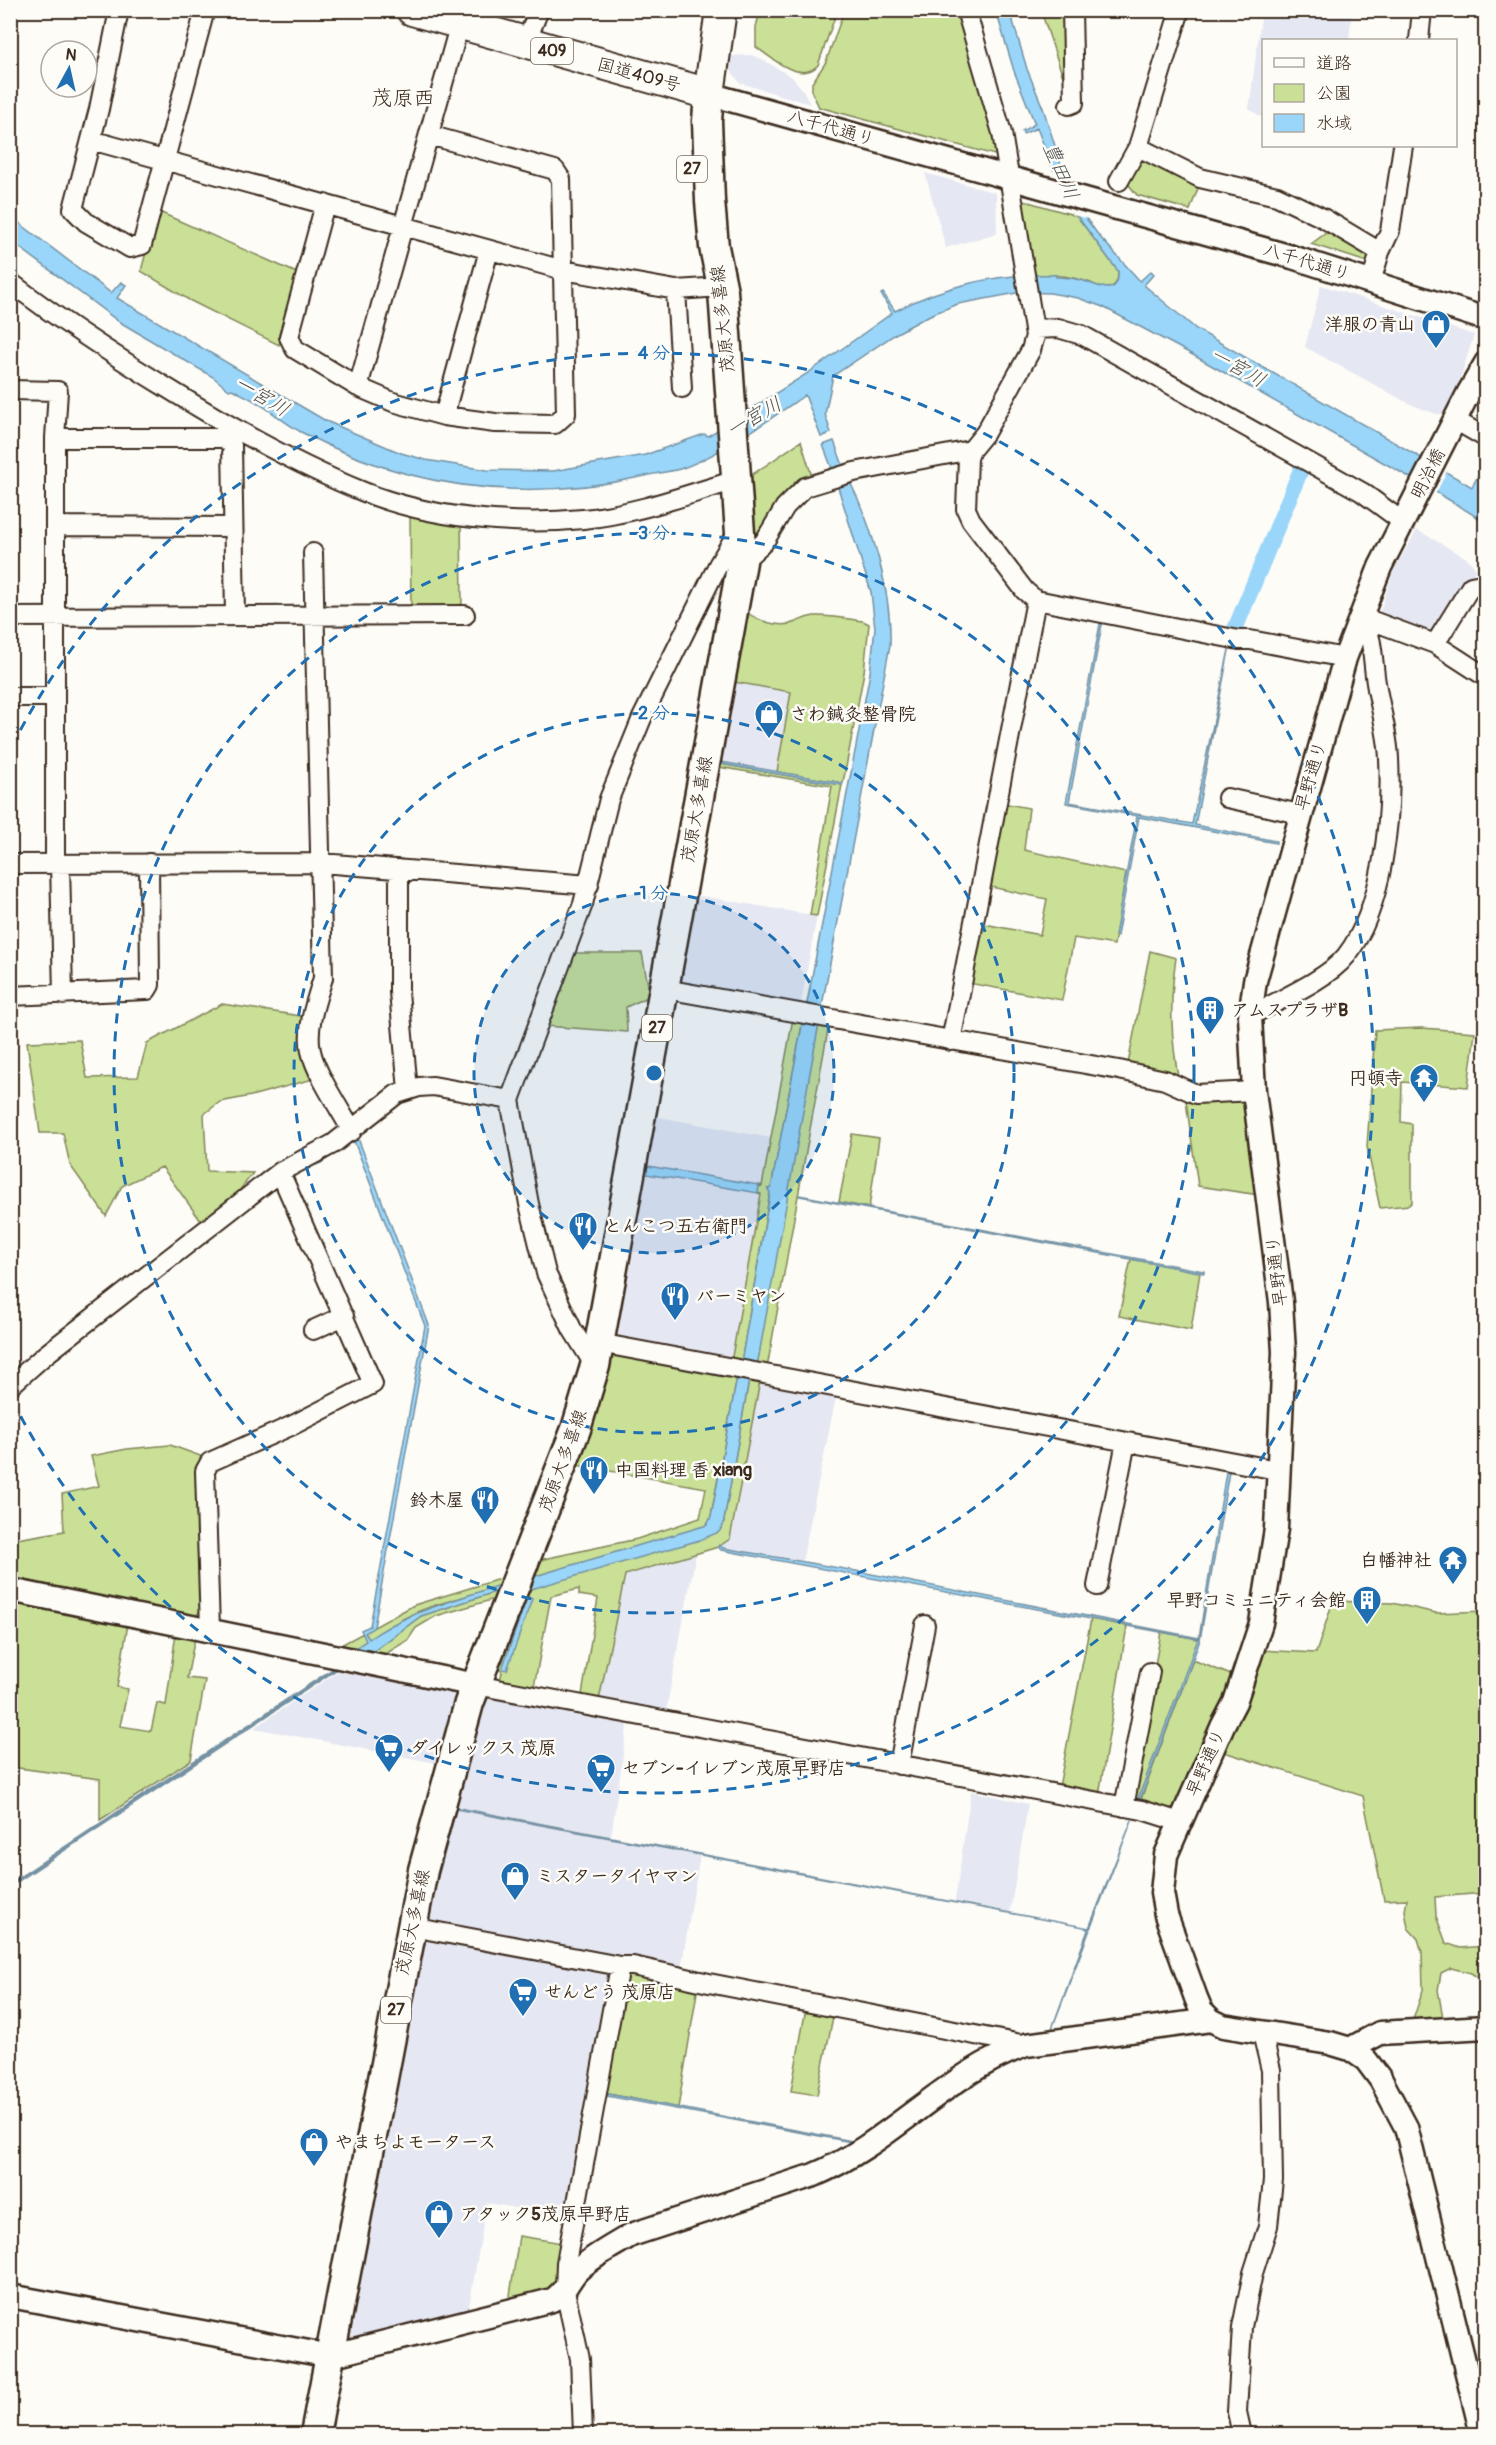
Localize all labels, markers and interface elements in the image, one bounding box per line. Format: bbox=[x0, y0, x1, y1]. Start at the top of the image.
road number: 409 bbox=[531, 38, 573, 64]
north arrow bbox=[39, 39, 99, 99]
legend bbox=[1262, 39, 1457, 147]
text: N bbox=[64, 44, 78, 66]
text: 道路 bbox=[1316, 52, 1352, 75]
street label: 国道409号 bbox=[594, 53, 684, 97]
text: 公園 bbox=[1316, 82, 1352, 105]
district label: 茂原西 bbox=[372, 85, 435, 112]
street label: 八千代通り bbox=[785, 105, 877, 151]
text: 水域 bbox=[1316, 112, 1352, 135]
water label: 豊田川 bbox=[1038, 139, 1084, 203]
road number: 27 bbox=[677, 156, 707, 182]
street label: 八千代通り bbox=[1261, 238, 1353, 286]
street label: 茂原大多喜線 bbox=[706, 264, 740, 374]
shop icon: 洋服の青山 bbox=[1420, 308, 1452, 350]
place label: 洋服の青山 bbox=[1325, 313, 1415, 336]
water label: 一宮川 bbox=[1206, 341, 1270, 393]
text: 4 分 bbox=[638, 342, 670, 365]
water label: 一宮川 bbox=[230, 370, 294, 422]
water label: 一宮川 bbox=[722, 391, 786, 443]
street label: 明治橋 bbox=[1405, 445, 1451, 503]
text: 3 分 bbox=[638, 522, 670, 545]
shop icon: さわ鍼灸整骨院 bbox=[753, 698, 785, 740]
text: 2 分 bbox=[638, 702, 670, 725]
place label: さわ鍼灸整骨院 bbox=[790, 703, 916, 726]
street label: 早野通り bbox=[1290, 738, 1332, 814]
street label: 茂原大多喜線 bbox=[676, 754, 718, 864]
text: 1 分 bbox=[640, 882, 668, 905]
building icon: アムスプラザB bbox=[1194, 994, 1226, 1036]
place label: アムスプラザB bbox=[1231, 999, 1348, 1022]
road number: 27 bbox=[642, 1015, 672, 1041]
temple icon: 円頓寺 bbox=[1408, 1062, 1440, 1104]
centre of rings bbox=[644, 1063, 664, 1083]
place label: 円頓寺 bbox=[1349, 1067, 1403, 1090]
restaurant icon: とんこつ五右衛門 bbox=[567, 1210, 599, 1252]
place label: とんこつ五右衛門 bbox=[604, 1215, 748, 1238]
street label: 早野通り bbox=[1261, 1234, 1293, 1308]
restaurant icon: バーミヤン bbox=[659, 1280, 691, 1322]
place label: バーミヤン bbox=[696, 1285, 786, 1308]
street label: 茂原大多喜線 bbox=[534, 1406, 592, 1516]
restaurant icon: 中国料理 香 xiang bbox=[578, 1454, 610, 1496]
place label: 中国料理 香 xiang bbox=[615, 1459, 752, 1482]
restaurant icon: 鈴木屋 bbox=[469, 1484, 501, 1526]
place label: 鈴木屋 bbox=[410, 1489, 464, 1512]
temple icon: 白幡神社 bbox=[1437, 1544, 1469, 1586]
place label: 白幡神社 bbox=[1360, 1549, 1432, 1572]
building icon: 早野コミュニティ会館 bbox=[1351, 1584, 1383, 1626]
place label: 早野コミュニティ会館 bbox=[1167, 1589, 1346, 1612]
street label: 早野通り bbox=[1181, 1725, 1231, 1801]
supermarket icon: ダイレックス 茂原 bbox=[373, 1732, 405, 1774]
place label: ダイレックス 茂原 bbox=[410, 1737, 556, 1760]
supermarket icon: セブン-イレブン茂原早野店 bbox=[585, 1752, 617, 1794]
place label: セブン-イレブン茂原早野店 bbox=[622, 1757, 846, 1780]
shop icon: ミスタータイヤマン bbox=[499, 1860, 531, 1902]
place label: ミスタータイヤマン bbox=[536, 1865, 698, 1888]
street label: 茂原大多喜線 bbox=[391, 1867, 435, 1977]
supermarket icon: せんどう 茂原店 bbox=[507, 1976, 539, 2018]
place label: せんどう 茂原店 bbox=[544, 1981, 675, 2004]
road number: 27 bbox=[381, 1997, 411, 2023]
shop icon: やまちよモータース bbox=[298, 2126, 330, 2168]
place label: やまちよモータース bbox=[335, 2131, 496, 2154]
shop icon: アタック5茂原早野店 bbox=[423, 2198, 455, 2240]
place label: アタック5茂原早野店 bbox=[460, 2203, 631, 2226]

